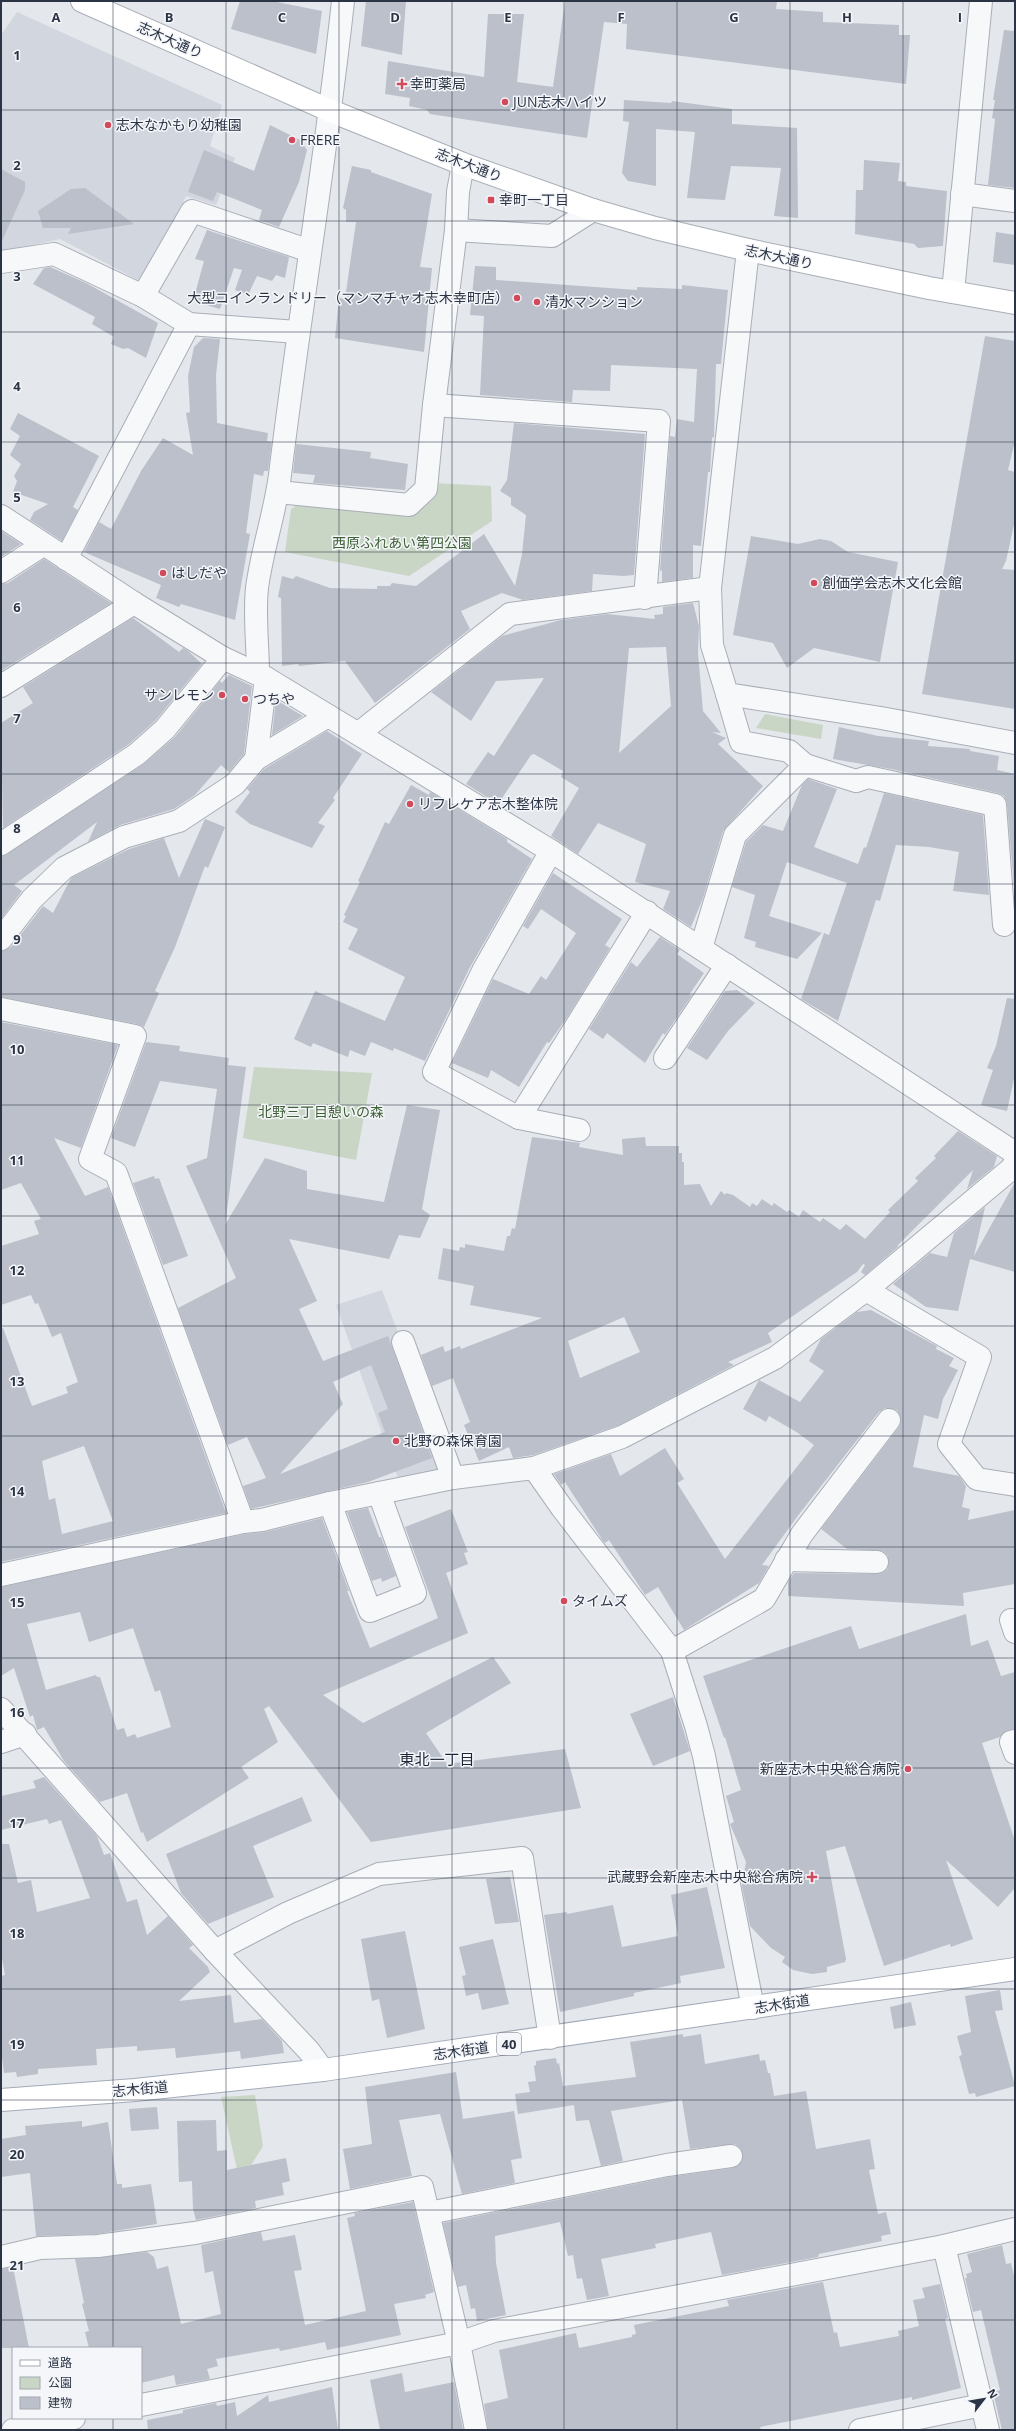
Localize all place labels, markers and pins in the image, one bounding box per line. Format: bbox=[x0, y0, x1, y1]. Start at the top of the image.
place label: 幸町薬局 bbox=[410, 74, 466, 93]
marker: 幸町薬局 bbox=[397, 79, 407, 89]
place label: JUN志木ハイツ bbox=[511, 92, 607, 111]
marker: JUN志木ハイツ bbox=[500, 97, 510, 107]
place label: 志木なかもり幼稚園 bbox=[116, 115, 242, 134]
marker: 志木なかもり幼稚園 bbox=[103, 120, 113, 130]
place label: FRERE bbox=[300, 130, 340, 149]
marker: FRERE bbox=[287, 135, 297, 145]
place label: 幸町一丁目 bbox=[499, 190, 569, 209]
marker: 幸町一丁目 bbox=[486, 195, 496, 205]
place label: 大型コインランドリー（マンマチャオ志木幸町店） bbox=[187, 288, 509, 307]
place label: 清水マンション bbox=[545, 292, 643, 311]
marker: 大型コインランドリー（マンマチャオ志木幸町店） bbox=[512, 293, 522, 303]
marker: 清水マンション bbox=[532, 297, 542, 307]
place label: はしだや bbox=[171, 563, 227, 582]
marker: はしだや bbox=[158, 568, 168, 578]
place label: 創価学会志木文化会館 bbox=[822, 573, 962, 592]
marker: 創価学会志木文化会館 bbox=[809, 578, 819, 588]
place label: サンレモン bbox=[144, 685, 214, 704]
place label: つちや bbox=[253, 689, 295, 708]
marker: サンレモン bbox=[217, 690, 227, 700]
marker: つちや bbox=[240, 694, 250, 704]
place label: リフレケア志木整体院 bbox=[418, 794, 558, 813]
marker: リフレケア志木整体院 bbox=[405, 799, 415, 809]
place label: 北野の森保育園 bbox=[404, 1431, 502, 1450]
marker: 北野の森保育園 bbox=[391, 1436, 401, 1446]
place label: タイムズ bbox=[572, 1591, 628, 1610]
marker: タイムズ bbox=[559, 1596, 569, 1606]
place label: 新座志木中央総合病院 bbox=[760, 1759, 900, 1778]
marker: 新座志木中央総合病院 bbox=[903, 1764, 913, 1774]
place label: 武蔵野会新座志木中央総合病院 bbox=[607, 1867, 803, 1886]
marker: 武蔵野会新座志木中央総合病院 bbox=[806, 1871, 818, 1883]

